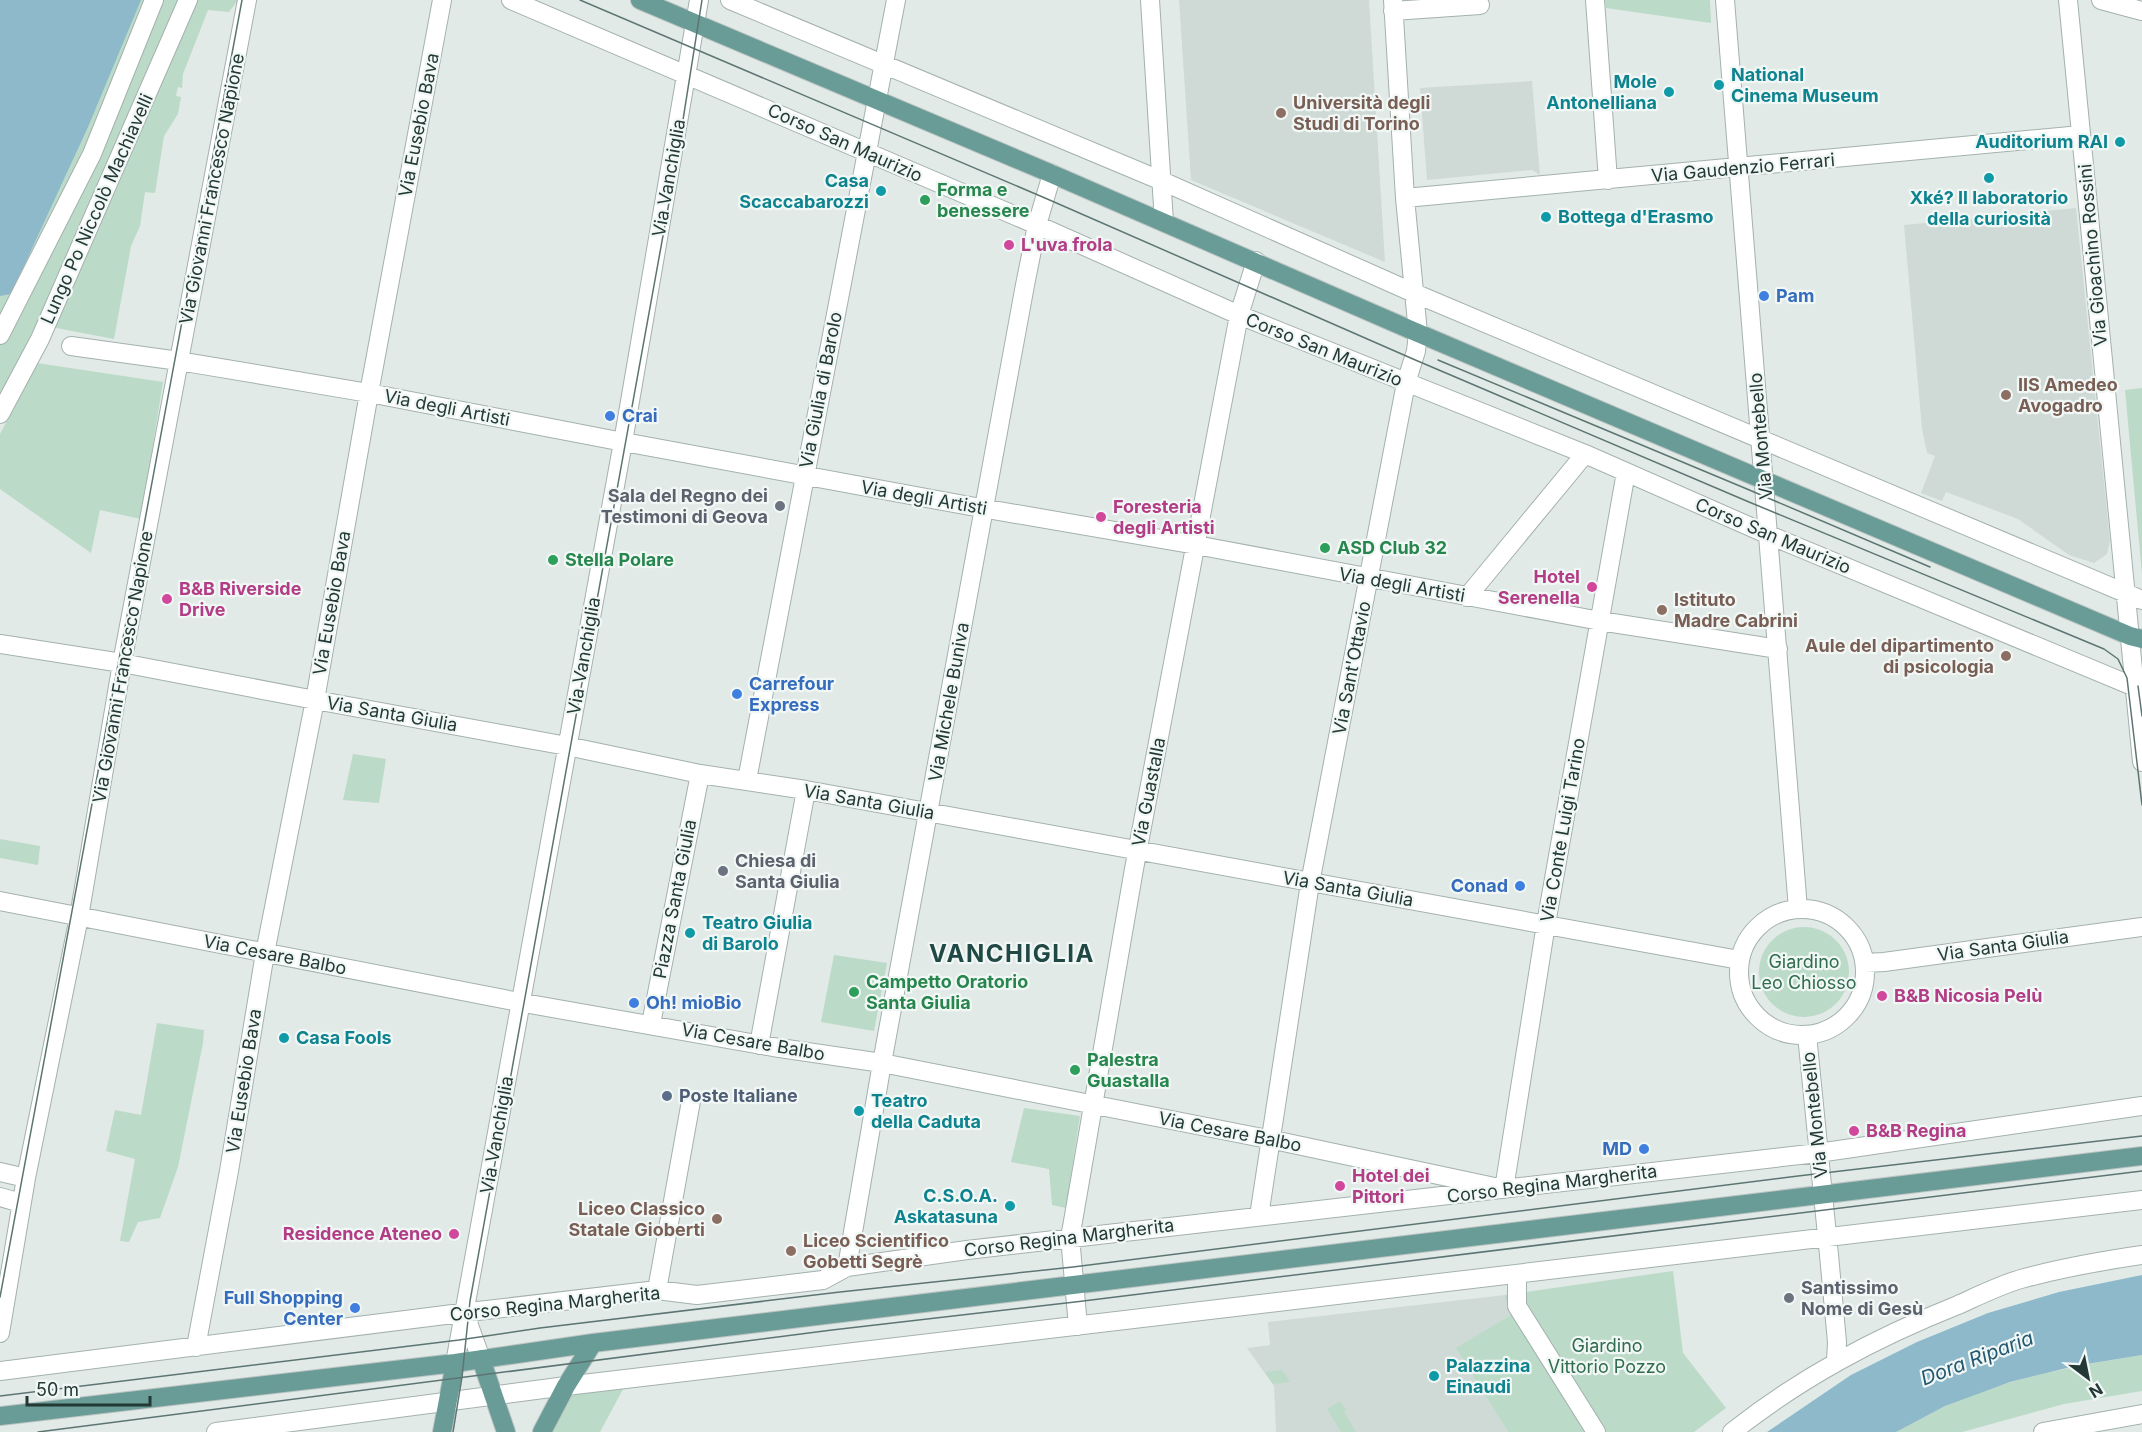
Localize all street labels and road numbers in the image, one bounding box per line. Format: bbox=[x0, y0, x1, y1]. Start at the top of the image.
street label: Via Giovanni Francesco Napione bbox=[175, 51, 248, 326]
street label: Via Eusebio Bava bbox=[394, 51, 443, 199]
street label: Lungo Po Niccolò Machiavelli bbox=[36, 90, 157, 327]
street label: Corso San Maurizio bbox=[765, 99, 926, 186]
street label: Via Vanchiglia bbox=[648, 117, 689, 239]
street label: Via Gaudenzio Ferrari bbox=[1650, 149, 1836, 186]
street label: Via Gioachino Rossini bbox=[2074, 163, 2111, 347]
street label: Corso San Maurizio bbox=[1243, 309, 1406, 391]
street label: Via Giulia di Barolo bbox=[795, 310, 846, 470]
street label: Via Montebello bbox=[1745, 372, 1776, 500]
street label: Via degli Artisti bbox=[382, 385, 512, 430]
street label: Via degli Artisti bbox=[859, 476, 989, 519]
street label: Corso San Maurizio bbox=[1692, 493, 1854, 578]
street label: Via Giovanni Francesco Napione bbox=[88, 529, 157, 805]
street label: Via Eusebio Bava bbox=[308, 529, 355, 677]
street label: Via degli Artisti bbox=[1337, 563, 1467, 606]
street label: Via Vanchiglia bbox=[563, 595, 604, 717]
street label: Via Sant'Ottavio bbox=[1328, 599, 1375, 737]
street label: Via Michele Buniva bbox=[924, 621, 973, 783]
street label: Via Santa Giulia bbox=[325, 692, 459, 735]
street label: Via Guastalla bbox=[1128, 736, 1169, 848]
street label: Via Conte Luigi Tarino bbox=[1536, 736, 1589, 924]
street label: Via Santa Giulia bbox=[802, 780, 936, 823]
street label: Piazza Santa Giulia bbox=[649, 818, 700, 980]
street label: Via Santa Giulia bbox=[1281, 867, 1415, 910]
street label: Via Santa Giulia bbox=[1936, 926, 2070, 965]
street label: Via Cesare Balbo bbox=[202, 930, 348, 979]
street label: Via Eusebio Bava bbox=[222, 1007, 265, 1155]
street label: Via Cesare Balbo bbox=[680, 1019, 826, 1064]
street label: Via Montebello bbox=[1797, 1051, 1832, 1179]
street label: Via Vanchiglia bbox=[476, 1074, 517, 1196]
street label: Via Cesare Balbo bbox=[1157, 1107, 1303, 1156]
street label: Corso Regina Margherita bbox=[1446, 1160, 1658, 1207]
street label: Corso Regina Margherita bbox=[963, 1214, 1175, 1261]
street label: Corso Regina Margherita bbox=[449, 1282, 661, 1325]

